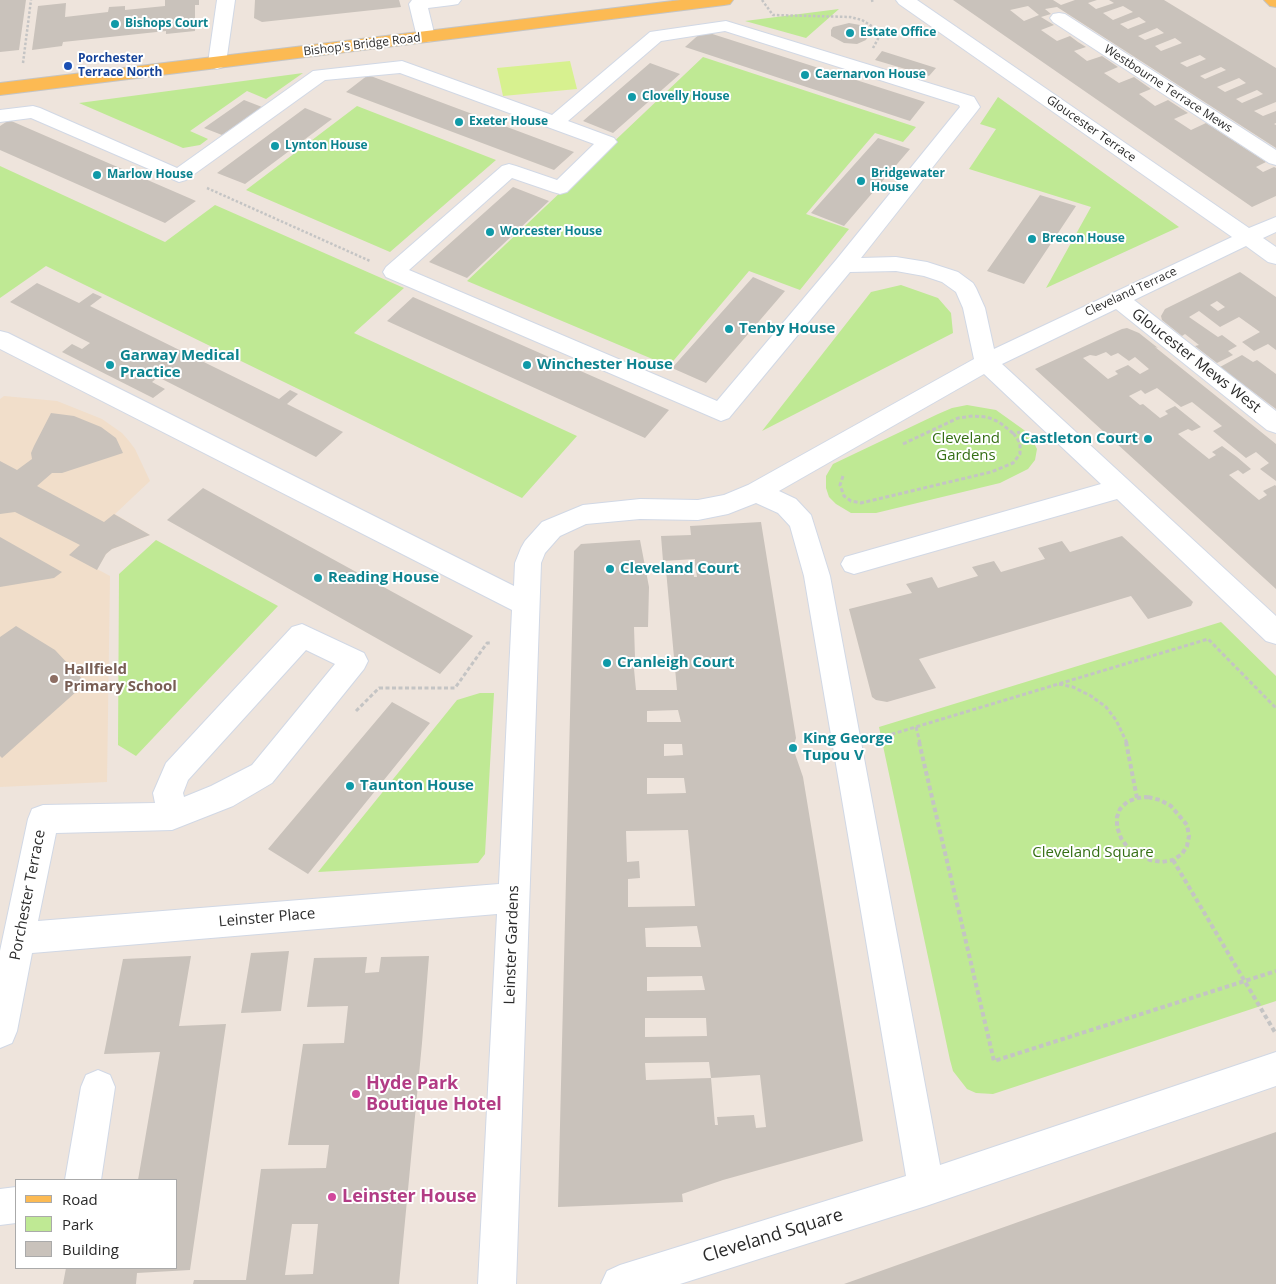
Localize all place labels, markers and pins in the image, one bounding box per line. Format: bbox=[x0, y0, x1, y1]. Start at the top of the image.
place label: Bishops Court bbox=[125, 17, 208, 31]
marker: Bishops Court bbox=[109, 18, 121, 30]
place label: Estate Office bbox=[860, 26, 936, 40]
marker: Estate Office bbox=[844, 27, 856, 39]
place label: Porchester Terrace North bbox=[78, 52, 162, 80]
marker: Porchester Terrace North bbox=[62, 60, 74, 72]
place label: Caernarvon House bbox=[815, 68, 926, 82]
marker: Caernarvon House bbox=[799, 69, 811, 81]
place label: Clovelly House bbox=[642, 90, 729, 104]
marker: Clovelly House bbox=[626, 91, 638, 103]
place label: Exeter House bbox=[469, 115, 548, 129]
marker: Exeter House bbox=[453, 116, 465, 128]
place label: Lynton House bbox=[285, 139, 368, 153]
marker: Lynton House bbox=[269, 140, 281, 152]
place label: Bridgewater House bbox=[871, 167, 945, 195]
place label: Marlow House bbox=[107, 168, 193, 182]
marker: Marlow House bbox=[91, 169, 103, 181]
marker: Bridgewater House bbox=[855, 175, 867, 187]
place label: Worcester House bbox=[500, 225, 602, 239]
marker: Worcester House bbox=[484, 226, 496, 238]
place label: Brecon House bbox=[1042, 232, 1125, 246]
marker: Brecon House bbox=[1026, 233, 1038, 245]
place label: Tenby House bbox=[739, 320, 835, 338]
marker: Tenby House bbox=[723, 323, 735, 335]
place label: Garway Medical Practice bbox=[120, 347, 239, 382]
place label: Winchester House bbox=[537, 356, 673, 374]
marker: Garway Medical Practice bbox=[104, 359, 116, 371]
marker: Winchester House bbox=[521, 359, 533, 371]
place label: Castleton Court bbox=[1020, 430, 1138, 448]
marker: Castleton Court bbox=[1142, 433, 1154, 445]
place label: Cleveland Court bbox=[620, 560, 739, 578]
marker: Cleveland Court bbox=[604, 563, 616, 575]
place label: Reading House bbox=[328, 569, 439, 587]
marker: Reading House bbox=[312, 572, 324, 584]
place label: Cranleigh Court bbox=[617, 654, 735, 672]
marker: Cranleigh Court bbox=[601, 657, 613, 669]
place label: Hallfield Primary School bbox=[64, 661, 177, 696]
marker: Hallfield Primary School bbox=[48, 673, 60, 685]
place label: King George Tupou V bbox=[803, 730, 893, 765]
marker: King George Tupou V bbox=[787, 742, 799, 754]
place label: Taunton House bbox=[360, 777, 474, 795]
marker: Taunton House bbox=[344, 780, 356, 792]
place label: Hyde Park Boutique Hotel bbox=[366, 1073, 502, 1116]
marker: Hyde Park Boutique Hotel bbox=[350, 1088, 362, 1100]
place label: Leinster House bbox=[342, 1186, 477, 1208]
marker: Leinster House bbox=[326, 1191, 338, 1203]

